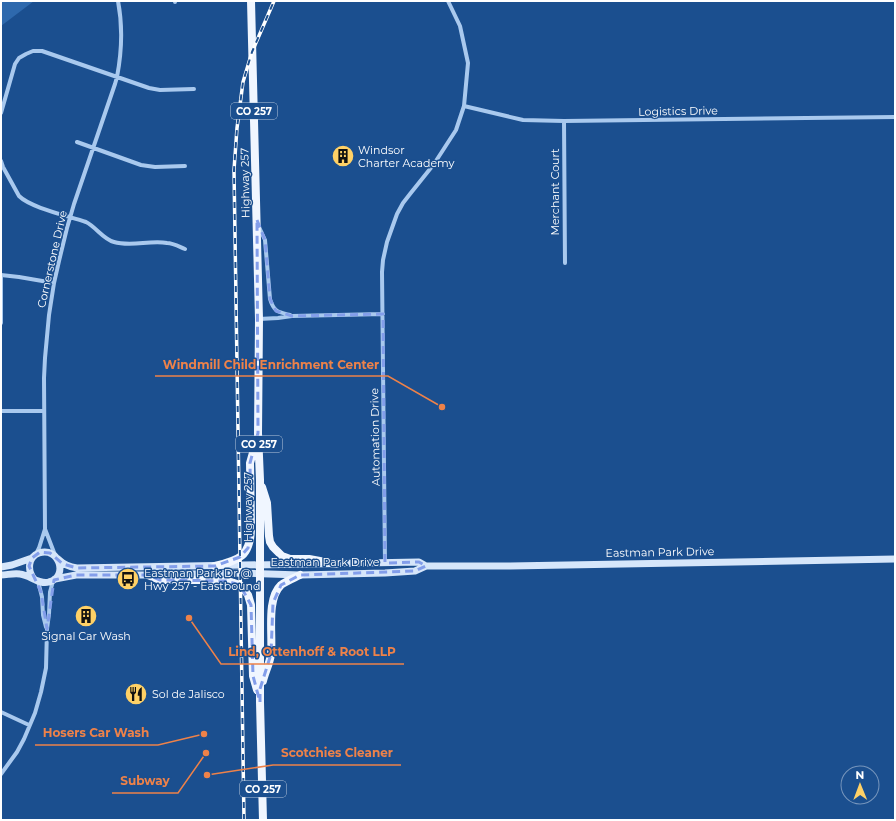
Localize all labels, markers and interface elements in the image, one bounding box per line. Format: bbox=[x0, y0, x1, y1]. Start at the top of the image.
road number: CO 257 bbox=[231, 103, 277, 119]
street label: Logistics Drive bbox=[638, 103, 718, 119]
building icon: Windsor Charter Academy bbox=[330, 143, 356, 169]
place label: Windsor Charter Academy bbox=[358, 143, 455, 170]
street label: Highway 257 bbox=[237, 148, 253, 218]
street label: Merchant Court bbox=[548, 148, 562, 236]
street label: Cornerstone Drive bbox=[34, 209, 70, 309]
callout: Windmill Child Enrichment Center bbox=[155, 352, 388, 376]
text: Windmill Child Enrichment Center bbox=[163, 357, 379, 372]
street label: Automation Drive bbox=[367, 388, 383, 486]
road number: CO 257 bbox=[236, 436, 282, 452]
street label: Highway 257 bbox=[241, 472, 255, 542]
street label: Eastman Park Drive bbox=[605, 544, 715, 560]
street label: Eastman Park Drive bbox=[271, 555, 380, 569]
bus stop icon: Eastman Park Dr @ Hwy 257 - Eastbound bbox=[115, 566, 141, 592]
place label: Eastman Park Dr @ Hwy 257 - Eastbound bbox=[144, 566, 260, 593]
building icon: Signal Car Wash bbox=[73, 603, 99, 629]
place label: Signal Car Wash bbox=[41, 629, 131, 643]
callout: Lind, Ottenhoff & Root LLP bbox=[221, 640, 404, 664]
text: Lind, Ottenhoff & Root LLP bbox=[228, 644, 396, 659]
restaurant icon: Sol de Jalisco bbox=[123, 681, 149, 707]
place label: Sol de Jalisco bbox=[152, 687, 225, 701]
callout: Hosers Car Wash bbox=[35, 721, 158, 745]
text: Hosers Car Wash bbox=[43, 725, 149, 740]
callout: Scotchies Cleaner bbox=[273, 741, 401, 765]
text: Scotchies Cleaner bbox=[281, 745, 393, 760]
north arrow bbox=[840, 765, 880, 805]
text: N bbox=[855, 768, 864, 782]
callout: Subway bbox=[112, 769, 178, 793]
text: Subway bbox=[120, 773, 171, 788]
road number: CO 257 bbox=[240, 781, 286, 797]

